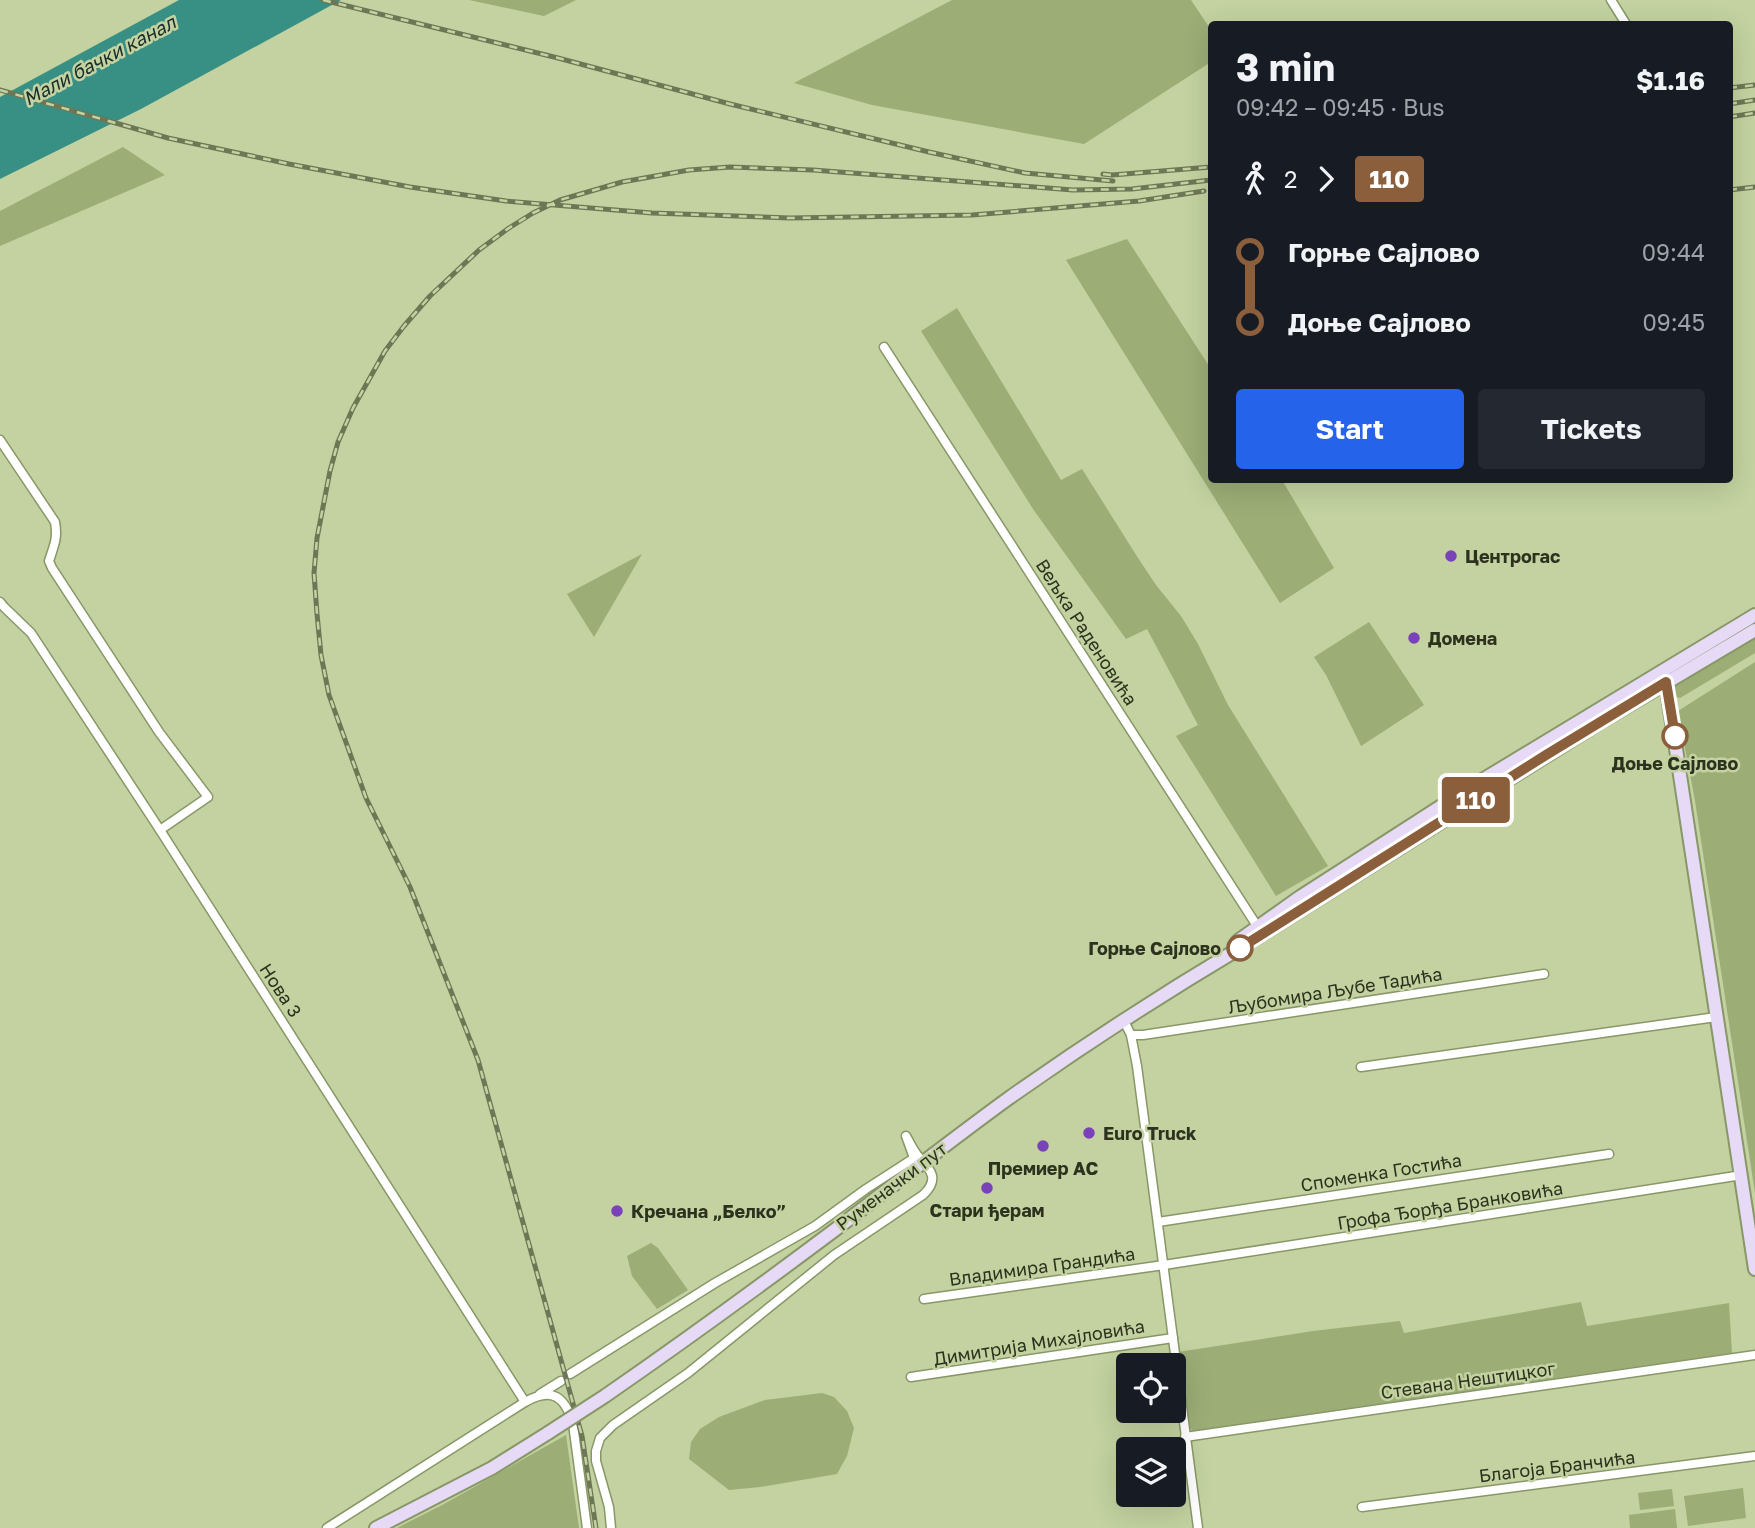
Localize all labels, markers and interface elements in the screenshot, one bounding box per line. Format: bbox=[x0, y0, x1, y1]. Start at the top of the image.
water label: Мали бачки канал bbox=[19, 9, 181, 110]
text: 3 min bbox=[1236, 44, 1335, 89]
text: $1.16 bbox=[1636, 65, 1705, 96]
text: 09:42 – 09:45 · Bus bbox=[1236, 93, 1445, 121]
icon: walk bbox=[1236, 160, 1274, 198]
icon: forward bbox=[1307, 160, 1345, 198]
text: 110 bbox=[1369, 164, 1410, 193]
text: 2 bbox=[1284, 165, 1297, 193]
text: Горње Сајлово bbox=[1288, 237, 1480, 268]
text: 09:44 bbox=[1642, 238, 1705, 266]
text: Доње Сајлово bbox=[1288, 307, 1471, 338]
text: 09:45 bbox=[1643, 308, 1705, 336]
button: Start bbox=[1236, 389, 1464, 469]
button: Tickets bbox=[1478, 389, 1705, 469]
place label: Центрогас bbox=[1465, 545, 1560, 567]
marker: Центрогас bbox=[1443, 548, 1459, 564]
street label: Вељка Раденовића bbox=[1032, 555, 1142, 709]
place label: Домена bbox=[1428, 627, 1497, 649]
marker: Домена bbox=[1406, 630, 1422, 646]
marker: Доње Сајлово bbox=[1662, 723, 1688, 749]
place label: Доње Сајлово bbox=[1612, 752, 1738, 774]
line badge: 110 bbox=[1436, 777, 1516, 823]
text: 110 bbox=[1456, 785, 1496, 814]
marker: Горње Сајлово bbox=[1227, 935, 1253, 961]
place label: Горње Сајлово bbox=[1088, 937, 1221, 959]
street label: Нова 3 bbox=[255, 959, 307, 1021]
street label: Љубомира Љубе Тадића bbox=[1226, 962, 1444, 1018]
place label: Euro Truck bbox=[1103, 1122, 1197, 1144]
marker: Euro Truck bbox=[1081, 1125, 1097, 1141]
street label: Руменачки пут bbox=[831, 1137, 951, 1235]
marker: Премиер АС bbox=[1035, 1138, 1051, 1154]
street label: Споменка Гостића bbox=[1299, 1148, 1463, 1196]
place label: Премиер АС bbox=[988, 1157, 1098, 1179]
street label: Грофа Ђорђа Бранковића bbox=[1336, 1176, 1564, 1234]
marker: Стари ђерам bbox=[979, 1180, 995, 1196]
place label: Стари ђерам bbox=[929, 1199, 1045, 1221]
place label: Кречана „Белко” bbox=[631, 1200, 786, 1222]
marker: Кречана „Белко” bbox=[609, 1203, 625, 1219]
street label: Владимира Грандића bbox=[948, 1242, 1136, 1290]
street label: Димитрија Михајловића bbox=[932, 1314, 1146, 1370]
map controls bbox=[1116, 1353, 1186, 1507]
button: locate bbox=[1116, 1353, 1186, 1423]
street label: Стевана Нештицког bbox=[1379, 1357, 1557, 1403]
button: layers bbox=[1116, 1437, 1186, 1507]
street label: Благоја Бранчића bbox=[1478, 1445, 1636, 1487]

